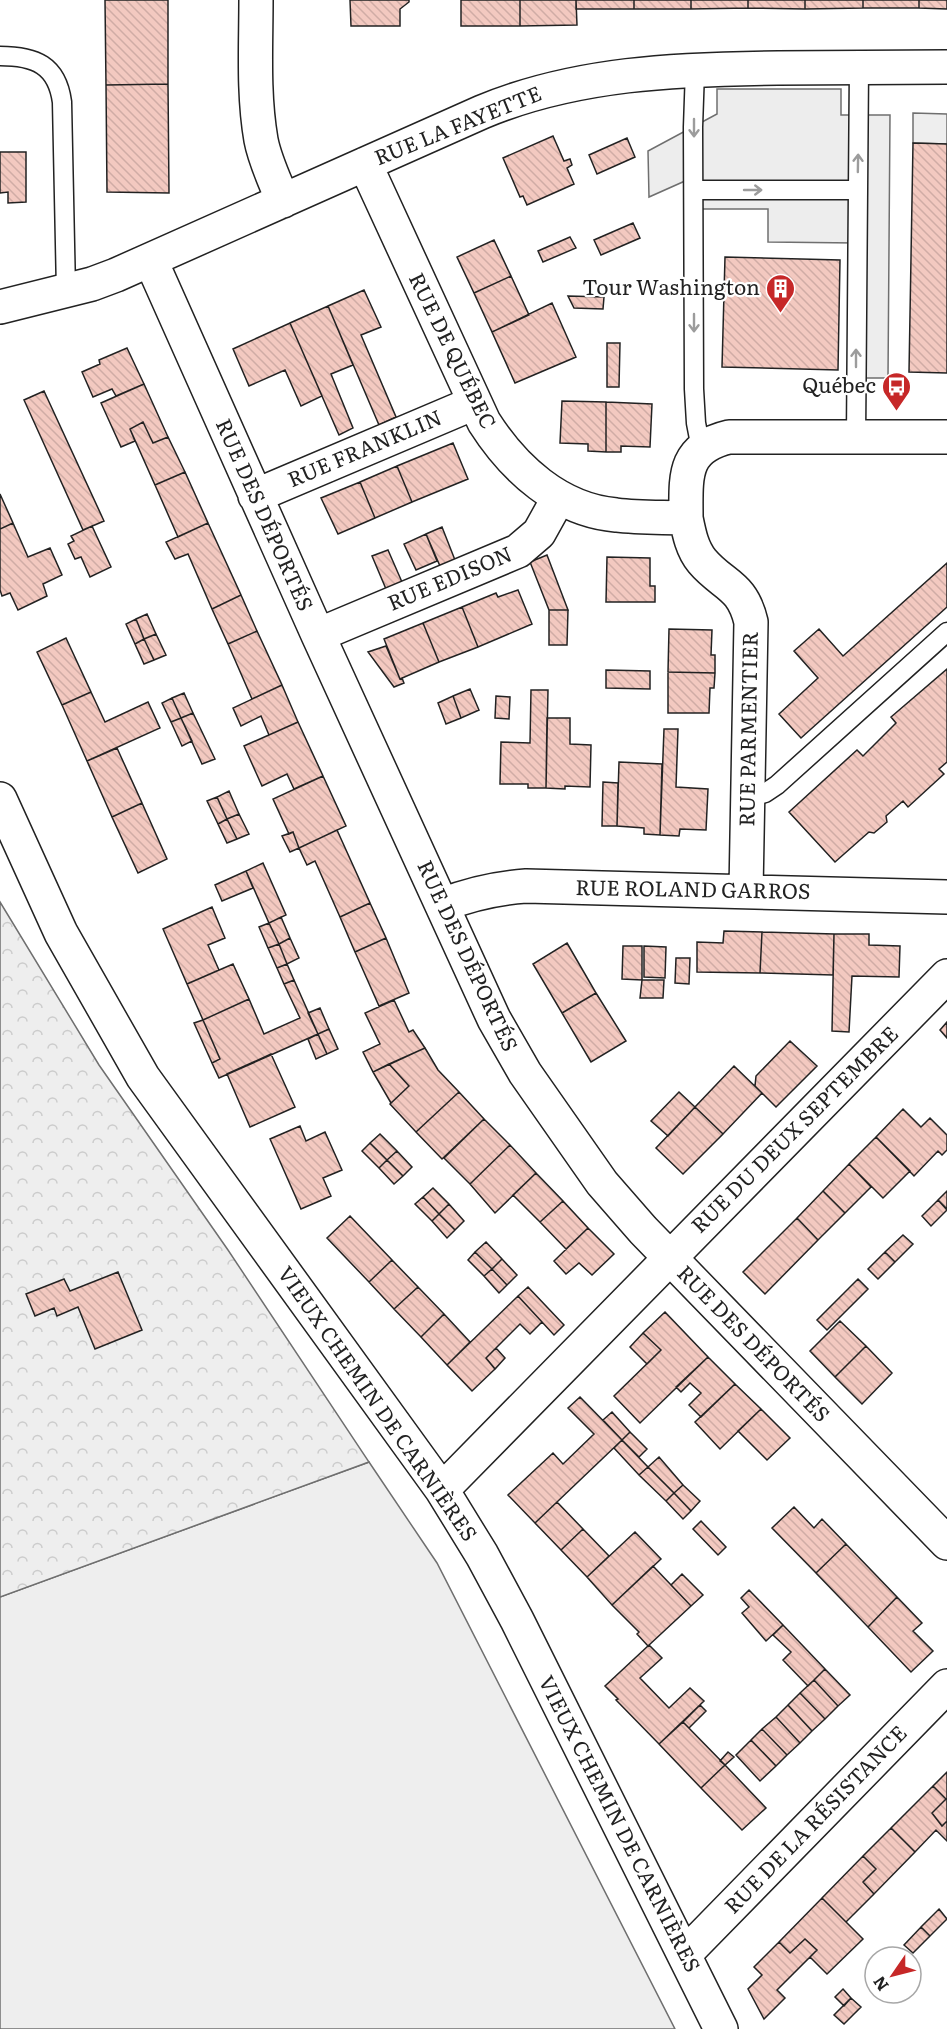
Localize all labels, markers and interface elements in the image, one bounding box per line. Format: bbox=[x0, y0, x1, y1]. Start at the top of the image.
street label: RUE LA FAYETTE bbox=[369, 76, 545, 171]
one-way arrow bbox=[688, 118, 700, 138]
one-way arrow bbox=[852, 153, 864, 173]
one-way arrow bbox=[743, 184, 763, 196]
street label: RUE DE QUÉBEC bbox=[403, 267, 506, 433]
place label: Tour Washington bbox=[582, 270, 760, 301]
building icon: Tour Washington bbox=[765, 272, 797, 314]
one-way arrow bbox=[688, 313, 700, 333]
one-way arrow bbox=[850, 348, 862, 368]
place label: Québec bbox=[802, 368, 876, 399]
bus stop icon: Québec bbox=[881, 370, 913, 412]
street label: RUE FRANKLIN bbox=[282, 400, 446, 493]
street label: RUE DES DÉPORTÉS bbox=[210, 413, 323, 615]
street label: RUE EDISON bbox=[382, 537, 516, 617]
street label: RUE PARMENTIER bbox=[729, 631, 764, 827]
street label: RUE DES DÉPORTÉS bbox=[411, 854, 527, 1056]
street label: RUE ROLAND GARROS bbox=[575, 870, 811, 905]
street label: RUE DU DEUX SEPTEMBRE bbox=[683, 1018, 904, 1239]
street label: RUE DES DÉPORTÉS bbox=[671, 1257, 838, 1428]
street label: VIEUX CHEMIN DE CARNIÈRES bbox=[272, 1259, 486, 1546]
street label: VIEUX CHEMIN DE CARNIÈRES bbox=[533, 1669, 710, 1977]
street label: RUE DE LA RÉSISTANCE bbox=[716, 1717, 913, 1919]
north arrow bbox=[863, 1945, 923, 2005]
text: N bbox=[866, 1972, 894, 1997]

